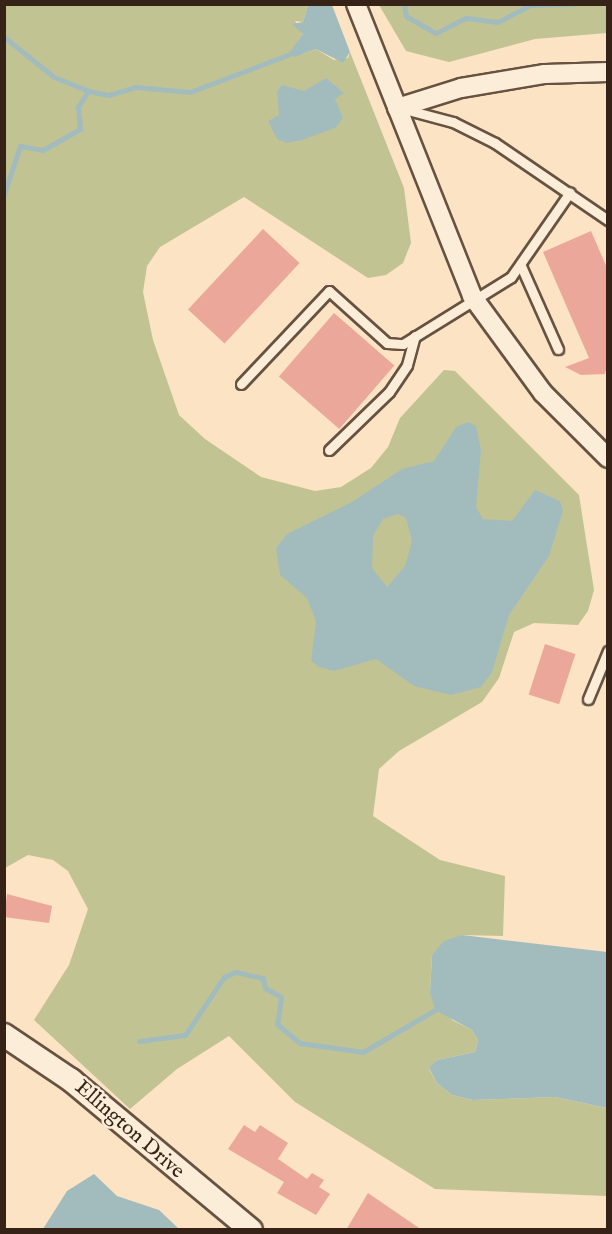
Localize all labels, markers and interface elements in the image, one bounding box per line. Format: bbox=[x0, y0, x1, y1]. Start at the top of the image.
street label: Ellington Drive bbox=[69, 1075, 189, 1185]

